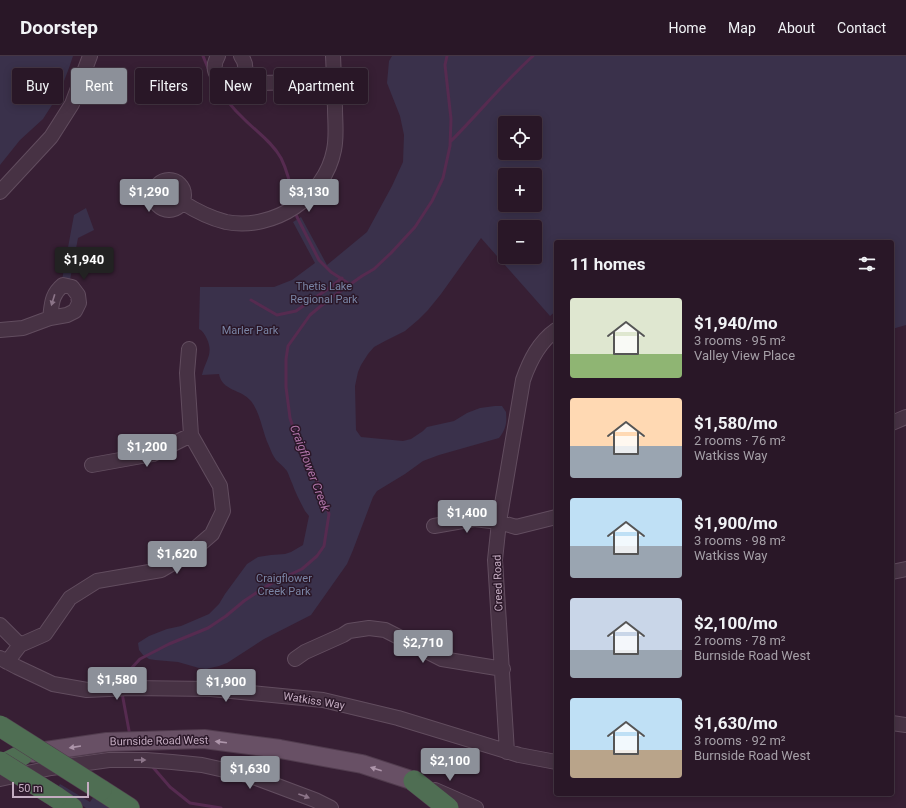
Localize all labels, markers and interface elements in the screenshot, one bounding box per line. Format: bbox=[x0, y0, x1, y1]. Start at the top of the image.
text: Doorstep bbox=[20, 16, 98, 39]
text: Home bbox=[668, 20, 706, 36]
text: Map bbox=[728, 20, 756, 36]
text: About bbox=[778, 20, 815, 36]
text: Contact bbox=[837, 20, 886, 36]
chip: Buy bbox=[12, 68, 63, 104]
chip: Rent bbox=[71, 68, 127, 104]
chip: Filters bbox=[135, 68, 202, 104]
chip: New bbox=[210, 68, 266, 104]
chip: Apartment bbox=[274, 68, 368, 104]
map controls bbox=[498, 116, 542, 264]
button: locate bbox=[498, 116, 542, 160]
button: + bbox=[498, 168, 542, 212]
pin: $1,290 bbox=[116, 179, 182, 213]
pin: $3,130 bbox=[276, 179, 342, 213]
text: $1,290 bbox=[129, 184, 169, 199]
text: $3,130 bbox=[289, 184, 329, 199]
button: − bbox=[498, 220, 542, 264]
pin: $1,940 bbox=[51, 247, 117, 281]
text: $1,940 bbox=[64, 252, 104, 267]
icon: filters bbox=[856, 253, 878, 275]
text: 11 homes bbox=[570, 254, 646, 274]
park label: Thetis Lake Regional Park bbox=[290, 280, 358, 306]
one-way arrow bbox=[50, 294, 56, 306]
text: $1,940/mo bbox=[694, 313, 778, 333]
icon: home bbox=[602, 314, 650, 362]
park label: Marler Park bbox=[222, 324, 279, 337]
text: 3 rooms · 95 m² bbox=[694, 333, 786, 348]
text: Valley View Place bbox=[694, 348, 795, 363]
text: $1,580/mo bbox=[694, 413, 778, 433]
icon: home bbox=[602, 414, 650, 462]
water label: Craigflower Creek bbox=[287, 423, 333, 514]
text: 2 rooms · 76 m² bbox=[694, 433, 786, 448]
pin: $1,200 bbox=[114, 434, 180, 468]
text: $1,200 bbox=[127, 439, 167, 454]
text: Watkiss Way bbox=[694, 448, 768, 463]
pin: $1,400 bbox=[434, 500, 500, 534]
text: $1,400 bbox=[447, 505, 487, 520]
text: $1,900/mo bbox=[694, 513, 778, 533]
icon: home bbox=[602, 514, 650, 562]
text: 3 rooms · 98 m² bbox=[694, 533, 786, 548]
pin: $1,620 bbox=[144, 541, 210, 575]
text: $1,620 bbox=[157, 546, 197, 561]
text: Watkiss Way bbox=[694, 548, 768, 563]
street label: Creed Road bbox=[491, 554, 505, 612]
park label: Craigflower Creek Park bbox=[256, 572, 312, 598]
text: $2,100/mo bbox=[694, 613, 778, 633]
icon: home bbox=[602, 614, 650, 662]
pin: $2,710 bbox=[390, 630, 456, 664]
text: 2 rooms · 78 m² bbox=[694, 633, 786, 648]
text: $2,710 bbox=[403, 635, 443, 650]
text: Burnside Road West bbox=[694, 648, 810, 663]
pin: $1,580 bbox=[84, 667, 150, 701]
pin: $1,900 bbox=[193, 669, 259, 703]
text: $1,580 bbox=[97, 672, 137, 687]
text: $1,900 bbox=[206, 674, 246, 689]
street label: Watkiss Way bbox=[282, 690, 347, 712]
text: $1,630/mo bbox=[694, 713, 778, 733]
icon: home bbox=[602, 714, 650, 762]
text: 3 rooms · 92 m² bbox=[694, 733, 786, 748]
street label: Burnside Road West bbox=[110, 734, 209, 748]
one-way arrow bbox=[215, 738, 227, 745]
one-way arrow bbox=[69, 744, 81, 750]
pin: $2,100 bbox=[417, 748, 483, 782]
text: Burnside Road West bbox=[694, 748, 810, 763]
text: $2,100 bbox=[430, 753, 470, 768]
pin: $1,630 bbox=[217, 756, 283, 790]
one-way arrow bbox=[134, 757, 147, 763]
text: $1,630 bbox=[230, 761, 270, 776]
one-way arrow bbox=[370, 766, 382, 772]
scale bar bbox=[12, 780, 89, 799]
text: 50 m bbox=[18, 782, 43, 795]
one-way arrow bbox=[299, 793, 311, 799]

